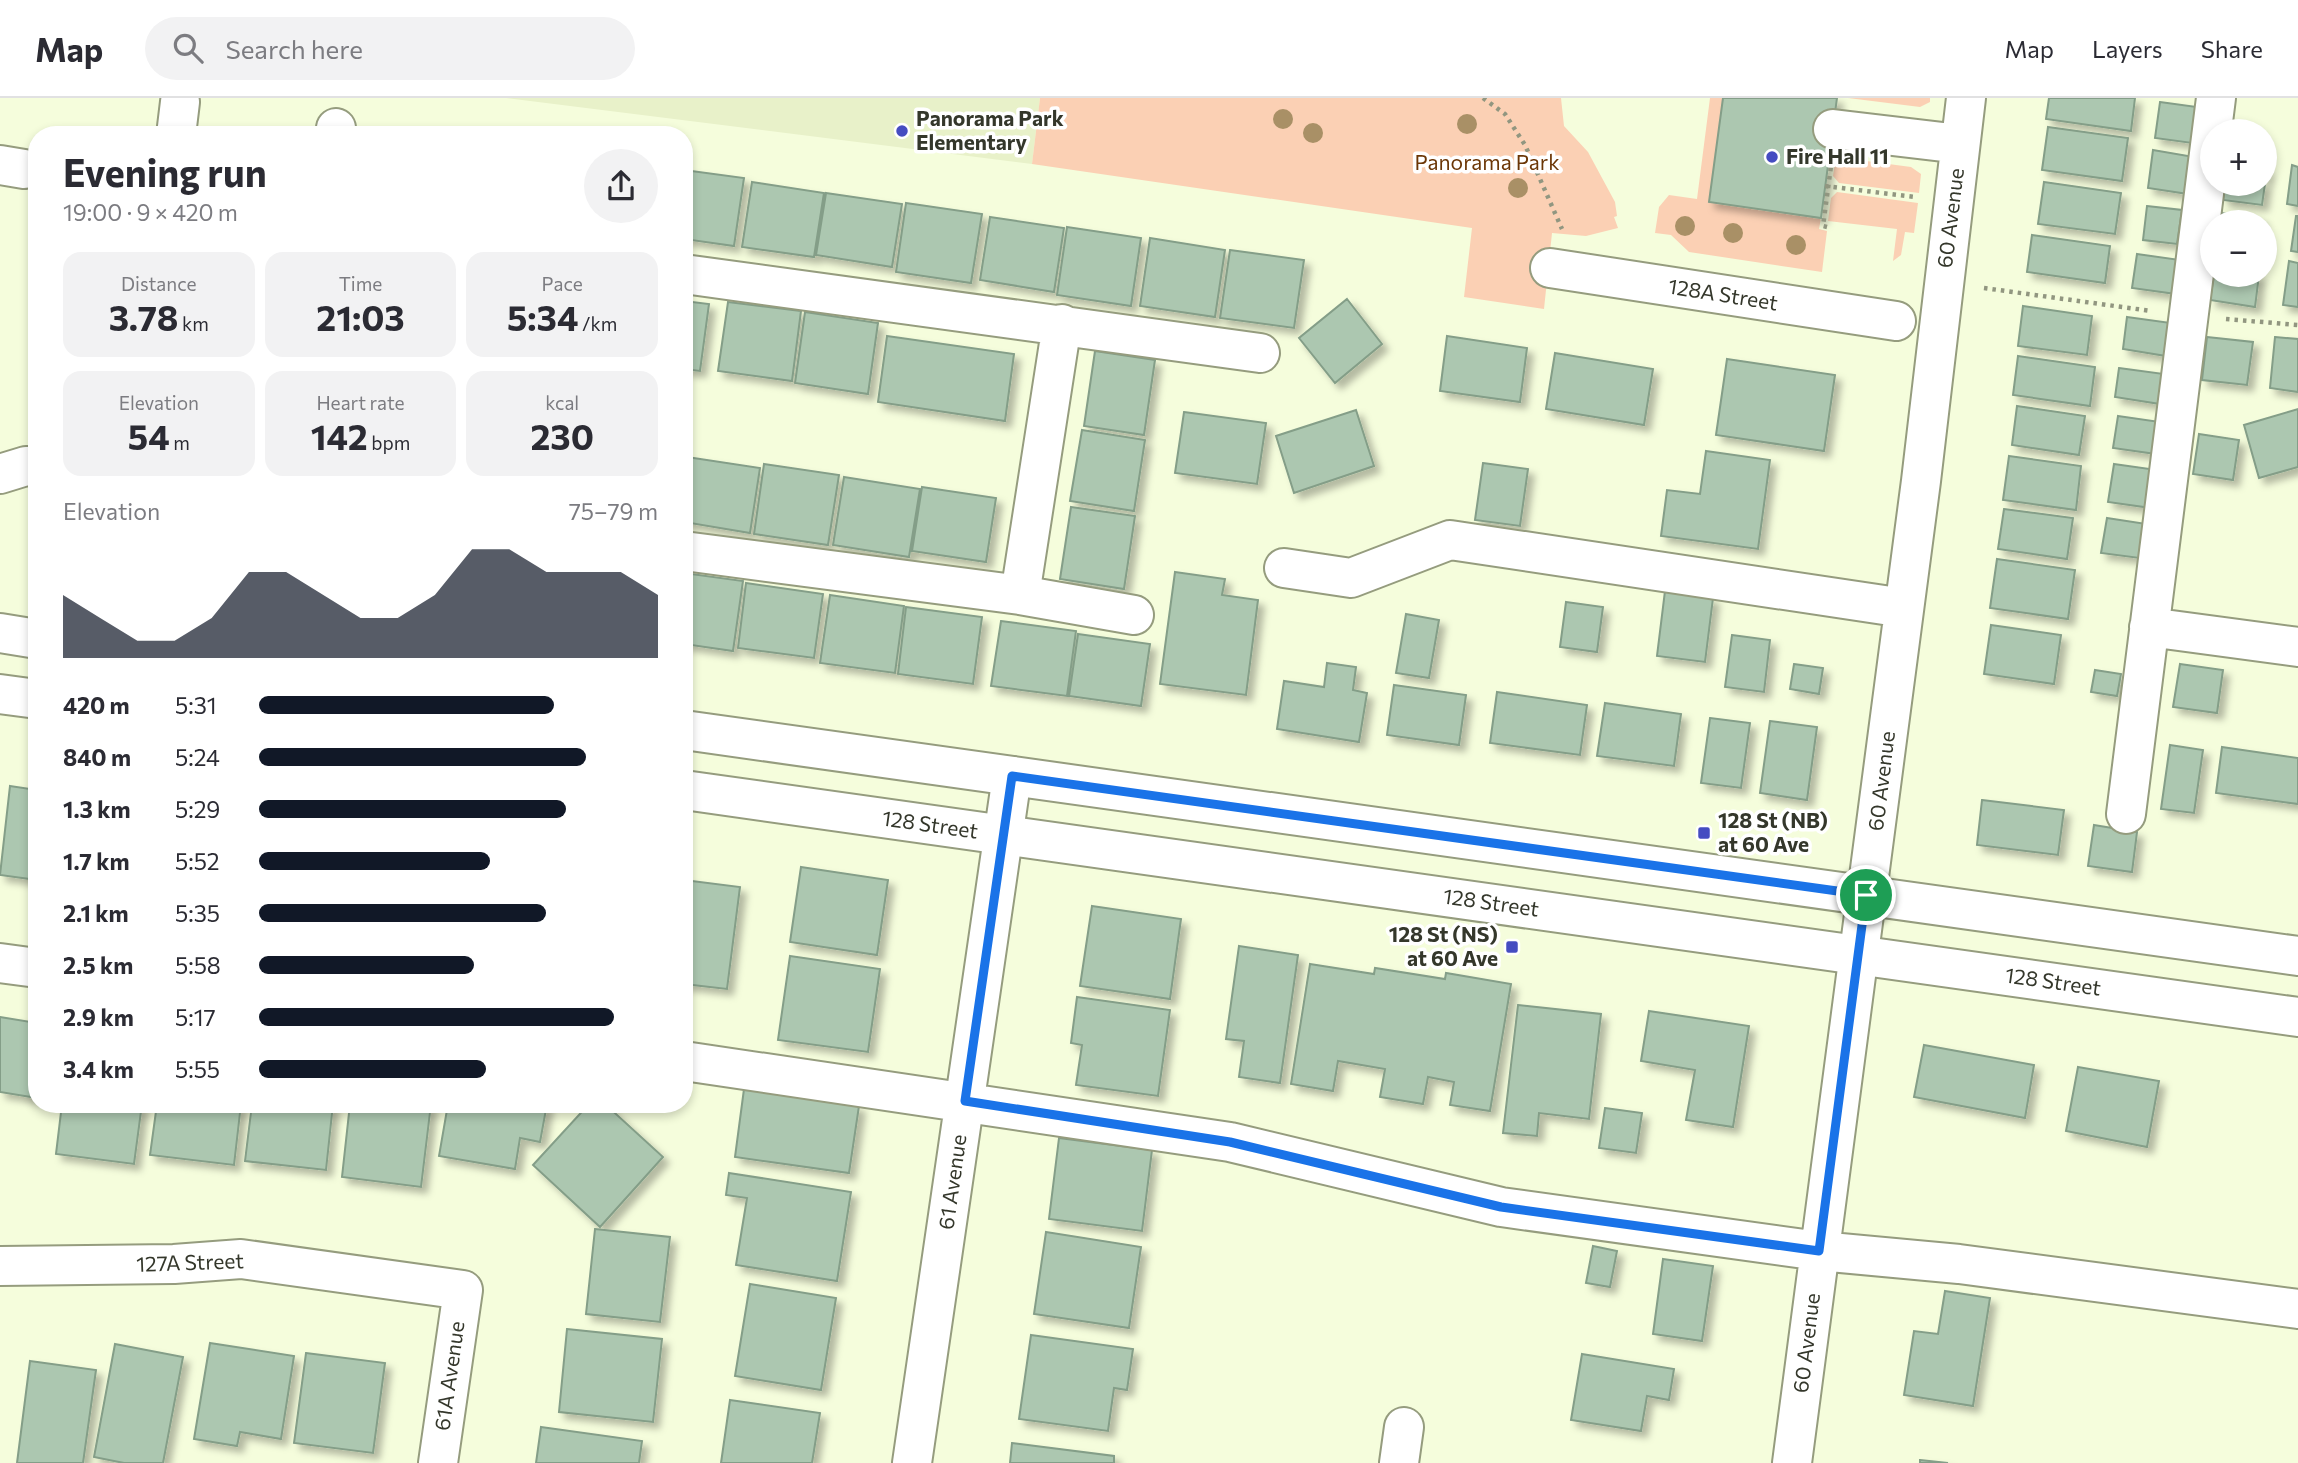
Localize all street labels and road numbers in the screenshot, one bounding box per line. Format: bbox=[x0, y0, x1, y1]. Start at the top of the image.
street label: 60 Avenue bbox=[1931, 166, 1968, 269]
street label: 128A Street bbox=[1667, 273, 1780, 315]
street label: 60 Avenue bbox=[1862, 729, 1899, 832]
street label: 128 Street bbox=[881, 804, 980, 843]
street label: 128 Street bbox=[1442, 882, 1541, 921]
street label: 128 Street bbox=[2004, 961, 2103, 1000]
street label: 61 Avenue bbox=[932, 1133, 971, 1231]
street label: 127A Street bbox=[136, 1247, 244, 1276]
street label: 60 Avenue bbox=[1787, 1291, 1824, 1394]
street label: 61A Avenue bbox=[428, 1319, 469, 1432]

